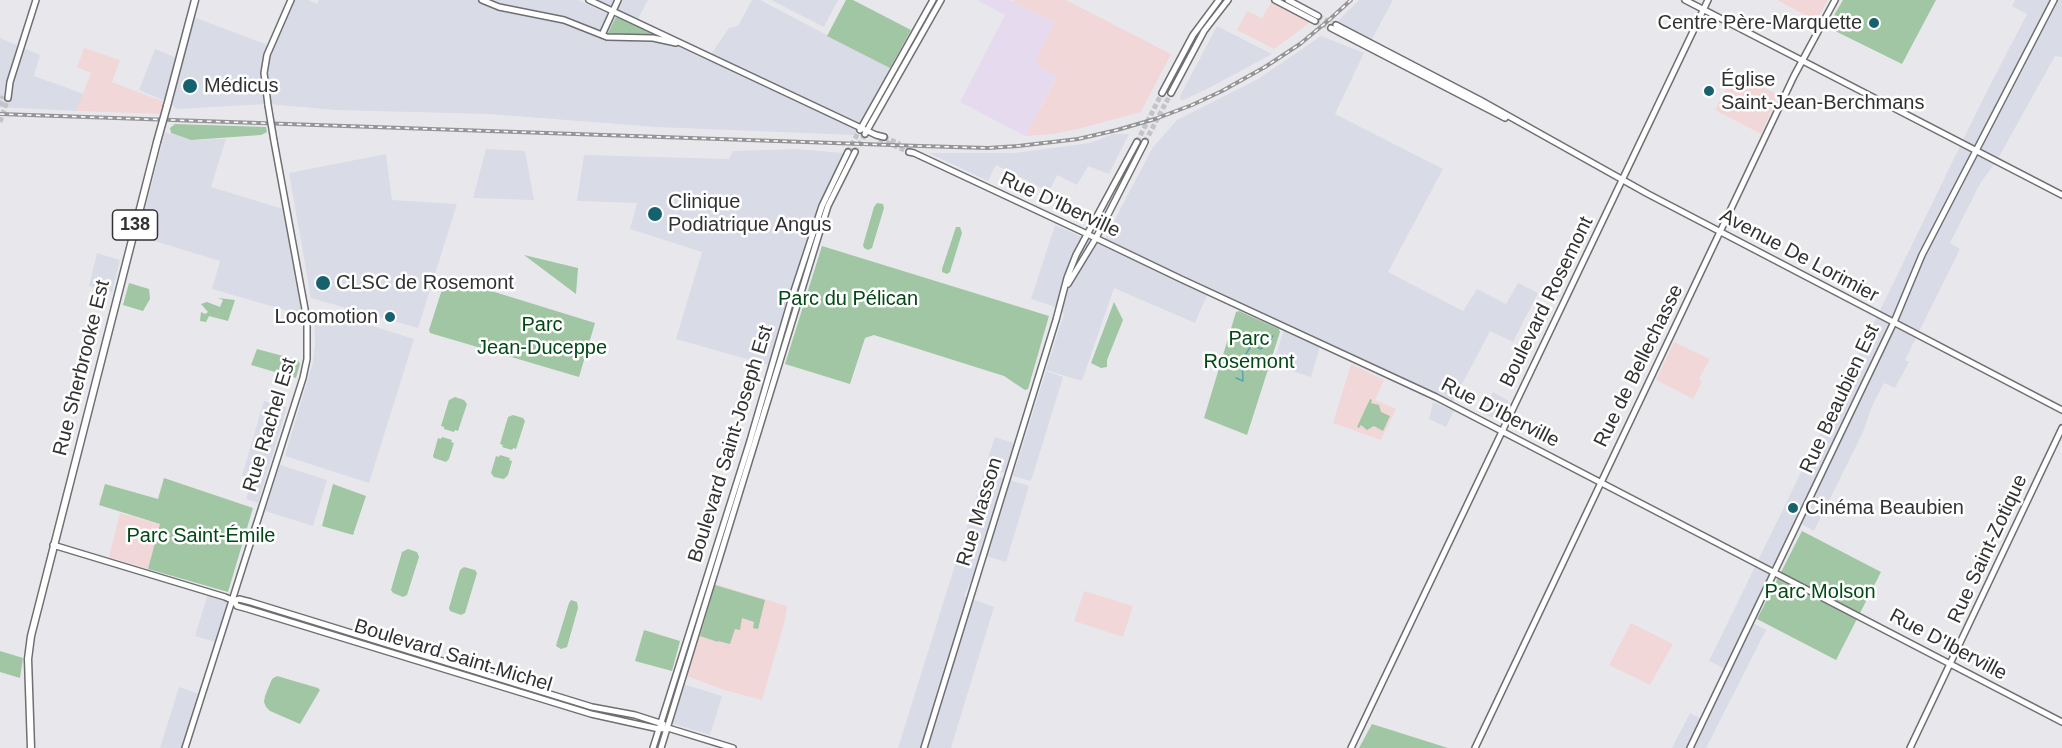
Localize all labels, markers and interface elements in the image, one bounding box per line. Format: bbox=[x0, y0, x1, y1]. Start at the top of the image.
place label: Centre Père-Marquette bbox=[1657, 11, 1862, 35]
marker: Centre Père-Marquette bbox=[1867, 16, 1881, 30]
place label: Église Saint-Jean-Berchmans bbox=[1721, 68, 1924, 115]
place label: Médicus bbox=[204, 74, 278, 98]
marker: Médicus bbox=[181, 77, 199, 95]
marker: Église Saint-Jean-Berchmans bbox=[1702, 84, 1716, 98]
street label: Rue D'Iberville bbox=[996, 167, 1124, 243]
place label: Clinique Podiatrique Angus bbox=[668, 190, 831, 237]
street label: Avenue De Lorimier bbox=[1715, 204, 1883, 308]
marker: Clinique Podiatrique Angus bbox=[646, 205, 664, 223]
road number: 138 bbox=[112, 210, 158, 240]
street label: Boulevard Rosemont bbox=[1495, 213, 1599, 391]
place label: CLSC de Rosemont bbox=[336, 271, 514, 295]
marker: CLSC de Rosemont bbox=[314, 274, 332, 292]
street label: Rue Sherbrooke Est bbox=[49, 278, 115, 458]
street label: Rue de Bellechasse bbox=[1589, 281, 1689, 451]
park label: Parc du Pélican bbox=[778, 287, 918, 311]
place label: Locomotion bbox=[275, 305, 378, 329]
marker: Locomotion bbox=[383, 310, 397, 324]
park label: Parc Jean-Duceppe bbox=[477, 313, 607, 360]
street label: Rue Beaubien Est bbox=[1795, 321, 1885, 477]
street label: Boulevard Saint-Joseph Est bbox=[683, 322, 779, 566]
park label: Parc Rosemont bbox=[1203, 327, 1295, 374]
street label: Rue Rachel Est bbox=[238, 355, 302, 495]
street label: Rue D'Iberville bbox=[1437, 373, 1563, 453]
street label: Rue Masson bbox=[952, 455, 1008, 569]
street label: Rue Saint-Zotique bbox=[1943, 471, 2033, 627]
place label: Cinéma Beaubien bbox=[1805, 496, 1964, 520]
marker: Cinéma Beaubien bbox=[1786, 501, 1800, 515]
park label: Parc Saint-Émile bbox=[127, 524, 275, 548]
park label: Parc Molson bbox=[1764, 580, 1876, 604]
street label: Rue D'Iberville bbox=[1885, 604, 2011, 686]
street label: Boulevard Saint-Michel bbox=[351, 614, 555, 698]

